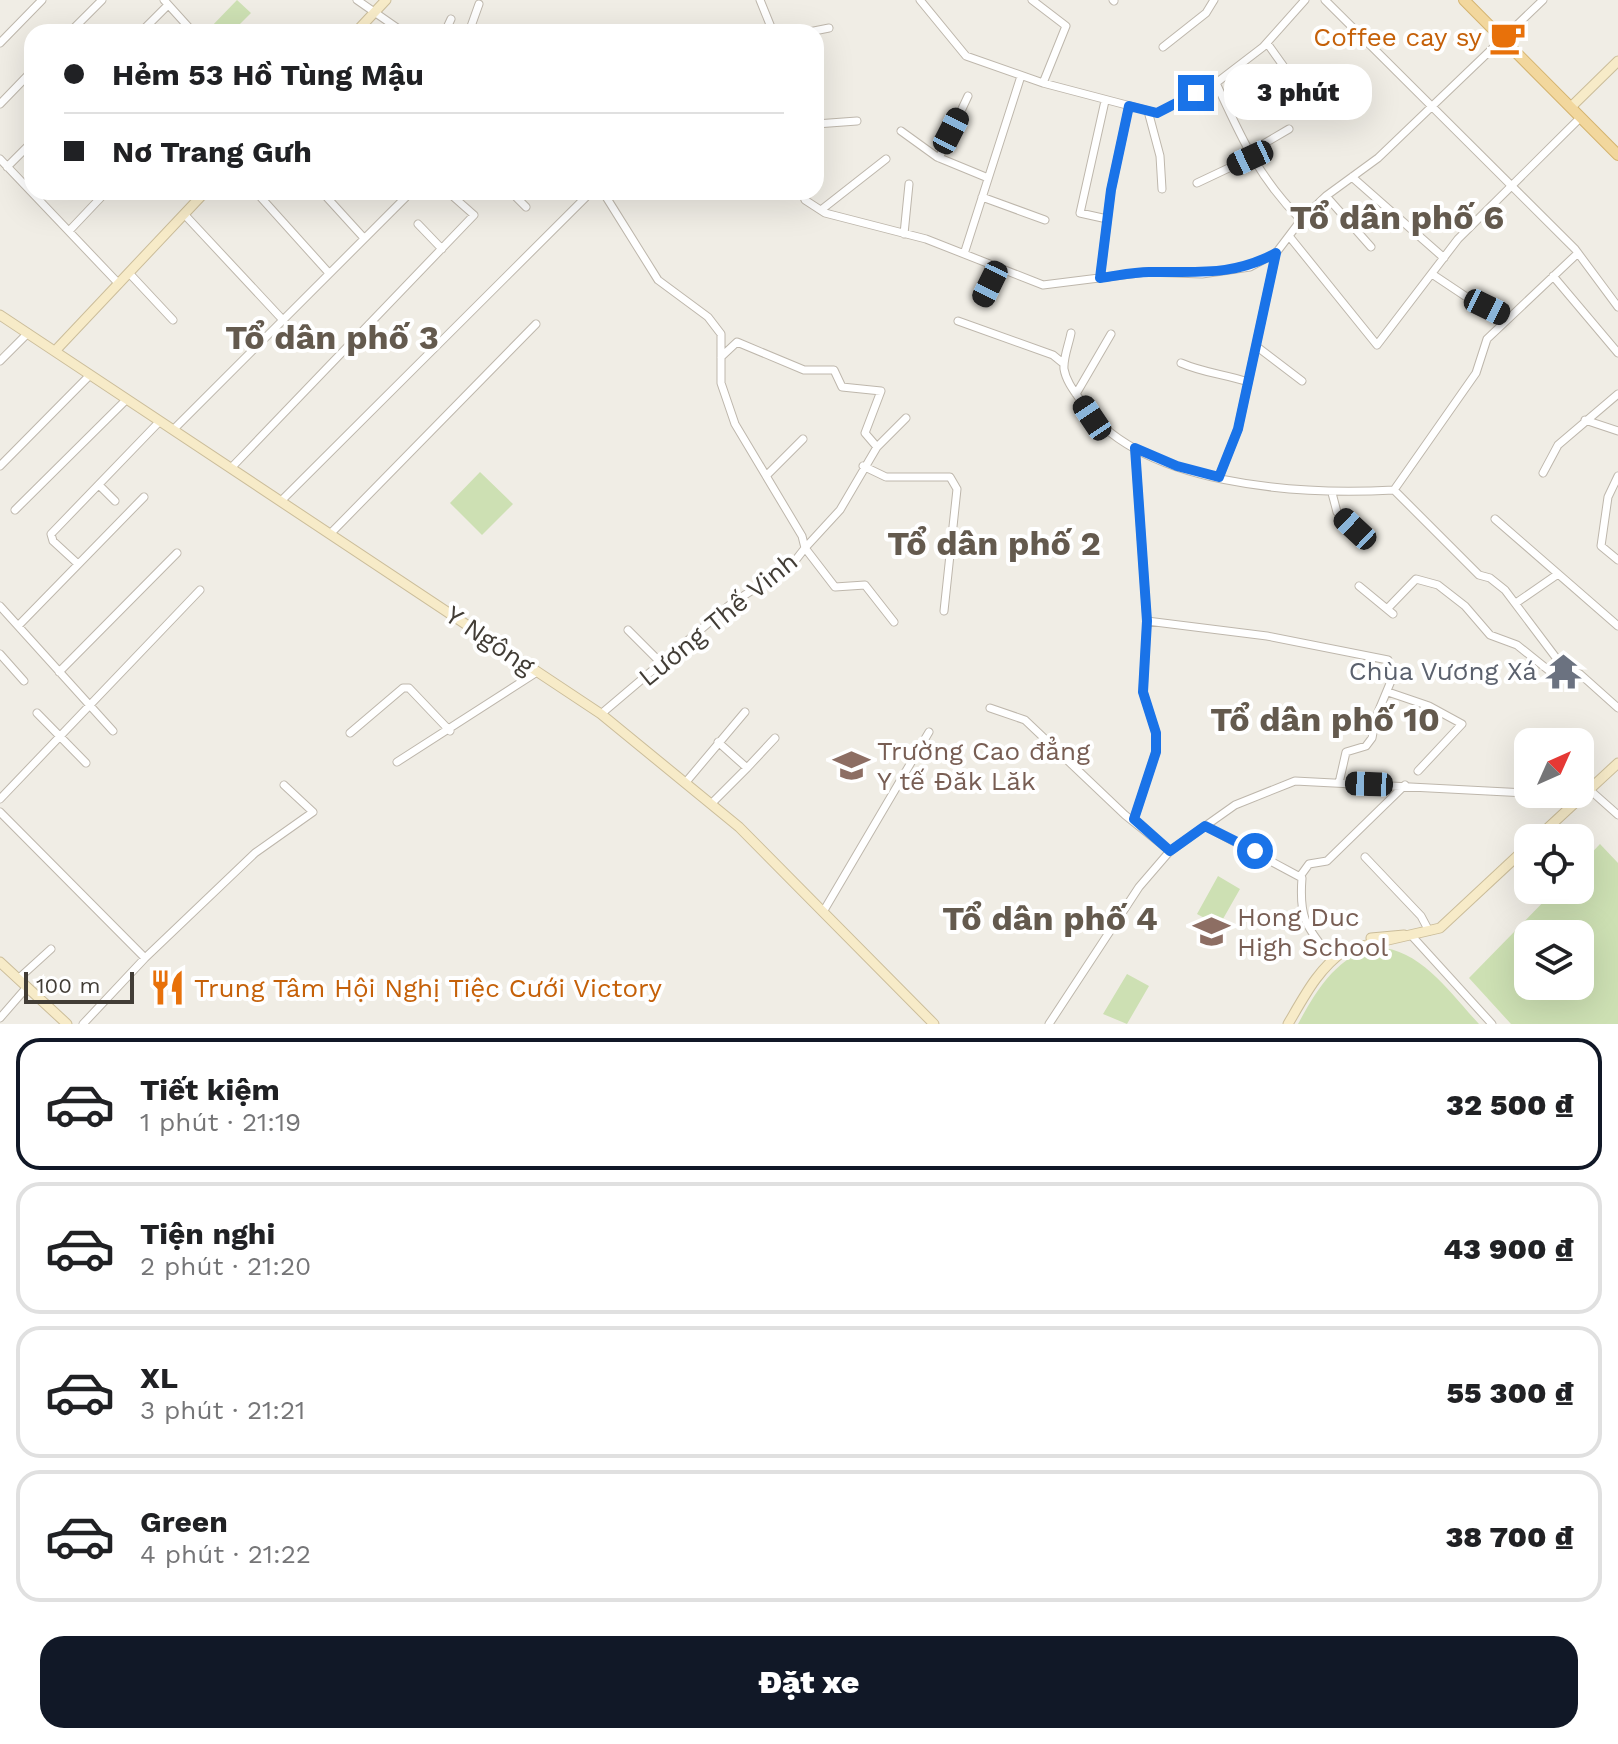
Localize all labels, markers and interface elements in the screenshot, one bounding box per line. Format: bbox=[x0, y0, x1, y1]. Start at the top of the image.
cafe icon: Coffee cay sy bbox=[1489, 18, 1527, 56]
place label: Coffee cay sy bbox=[1313, 22, 1483, 52]
text: Hẻm 53 Hồ Tùng Mậu bbox=[112, 57, 424, 92]
callout: 3 phút bbox=[1224, 65, 1372, 121]
route end bbox=[1178, 75, 1214, 111]
text: 3 phút bbox=[1257, 77, 1339, 107]
car bbox=[929, 104, 973, 158]
text: Nơ Trang Gưh bbox=[112, 134, 312, 169]
car bbox=[1223, 137, 1277, 179]
district label: Tổ dân phố 6 bbox=[1290, 197, 1504, 237]
car bbox=[969, 257, 1011, 311]
car bbox=[1460, 286, 1514, 328]
district label: Tổ dân phố 3 bbox=[225, 317, 439, 357]
car bbox=[1069, 391, 1115, 445]
car bbox=[1329, 504, 1381, 554]
district label: Tổ dân phố 2 bbox=[887, 523, 1101, 563]
street label: Lương Thế Vinh bbox=[633, 546, 803, 692]
street label: Y Ngông bbox=[440, 599, 540, 681]
temple icon: Chùa Vương Xá bbox=[1544, 652, 1582, 690]
place label: Chùa Vương Xá bbox=[1349, 656, 1537, 686]
district label: Tổ dân phố 10 bbox=[1210, 699, 1440, 739]
north arrow bbox=[1514, 728, 1594, 808]
map controls bbox=[1514, 728, 1594, 1000]
place label: Trường Cao đẳng Y tế Đăk Lăk bbox=[877, 736, 1090, 796]
school or university icon: Trường Cao đẳng Y tế Đăk Lăk bbox=[832, 747, 870, 785]
car bbox=[1345, 771, 1393, 797]
button: locate bbox=[1514, 824, 1594, 904]
route start bbox=[1237, 833, 1273, 869]
district label: Tổ dân phố 4 bbox=[942, 898, 1158, 938]
place label: Hong Duc High School bbox=[1237, 902, 1388, 962]
school or university icon: Hong Duc High School bbox=[1192, 913, 1230, 951]
button: layers bbox=[1514, 920, 1594, 1000]
scale bar bbox=[24, 968, 134, 1004]
restaurant icon: Trung Tâm Hội Nghị Tiệc Cưới Victory bbox=[149, 969, 187, 1007]
text: 100 m bbox=[36, 973, 100, 998]
place label: Trung Tâm Hội Nghị Tiệc Cưới Victory bbox=[194, 973, 663, 1003]
icon: car bbox=[44, 1068, 116, 1140]
text: Tiết kiệm bbox=[140, 1072, 280, 1107]
text: 32 500 ₫ bbox=[1446, 1087, 1574, 1122]
text: 1 phút · 21:19 bbox=[140, 1107, 301, 1137]
icon: car bbox=[44, 1212, 116, 1284]
text: Tiện nghi bbox=[140, 1216, 275, 1251]
text: 43 900 ₫ bbox=[1443, 1231, 1574, 1266]
text: 2 phút · 21:20 bbox=[140, 1251, 311, 1281]
icon: car bbox=[44, 1356, 116, 1428]
text: XL bbox=[140, 1360, 178, 1395]
text: 55 300 ₫ bbox=[1447, 1375, 1574, 1410]
text: 3 phút · 21:21 bbox=[140, 1395, 305, 1425]
icon: car bbox=[44, 1500, 116, 1572]
text: Green bbox=[140, 1504, 228, 1539]
text: 38 700 ₫ bbox=[1445, 1519, 1574, 1554]
text: 4 phút · 21:22 bbox=[140, 1539, 311, 1569]
button: Đặt xe bbox=[40, 1636, 1578, 1728]

